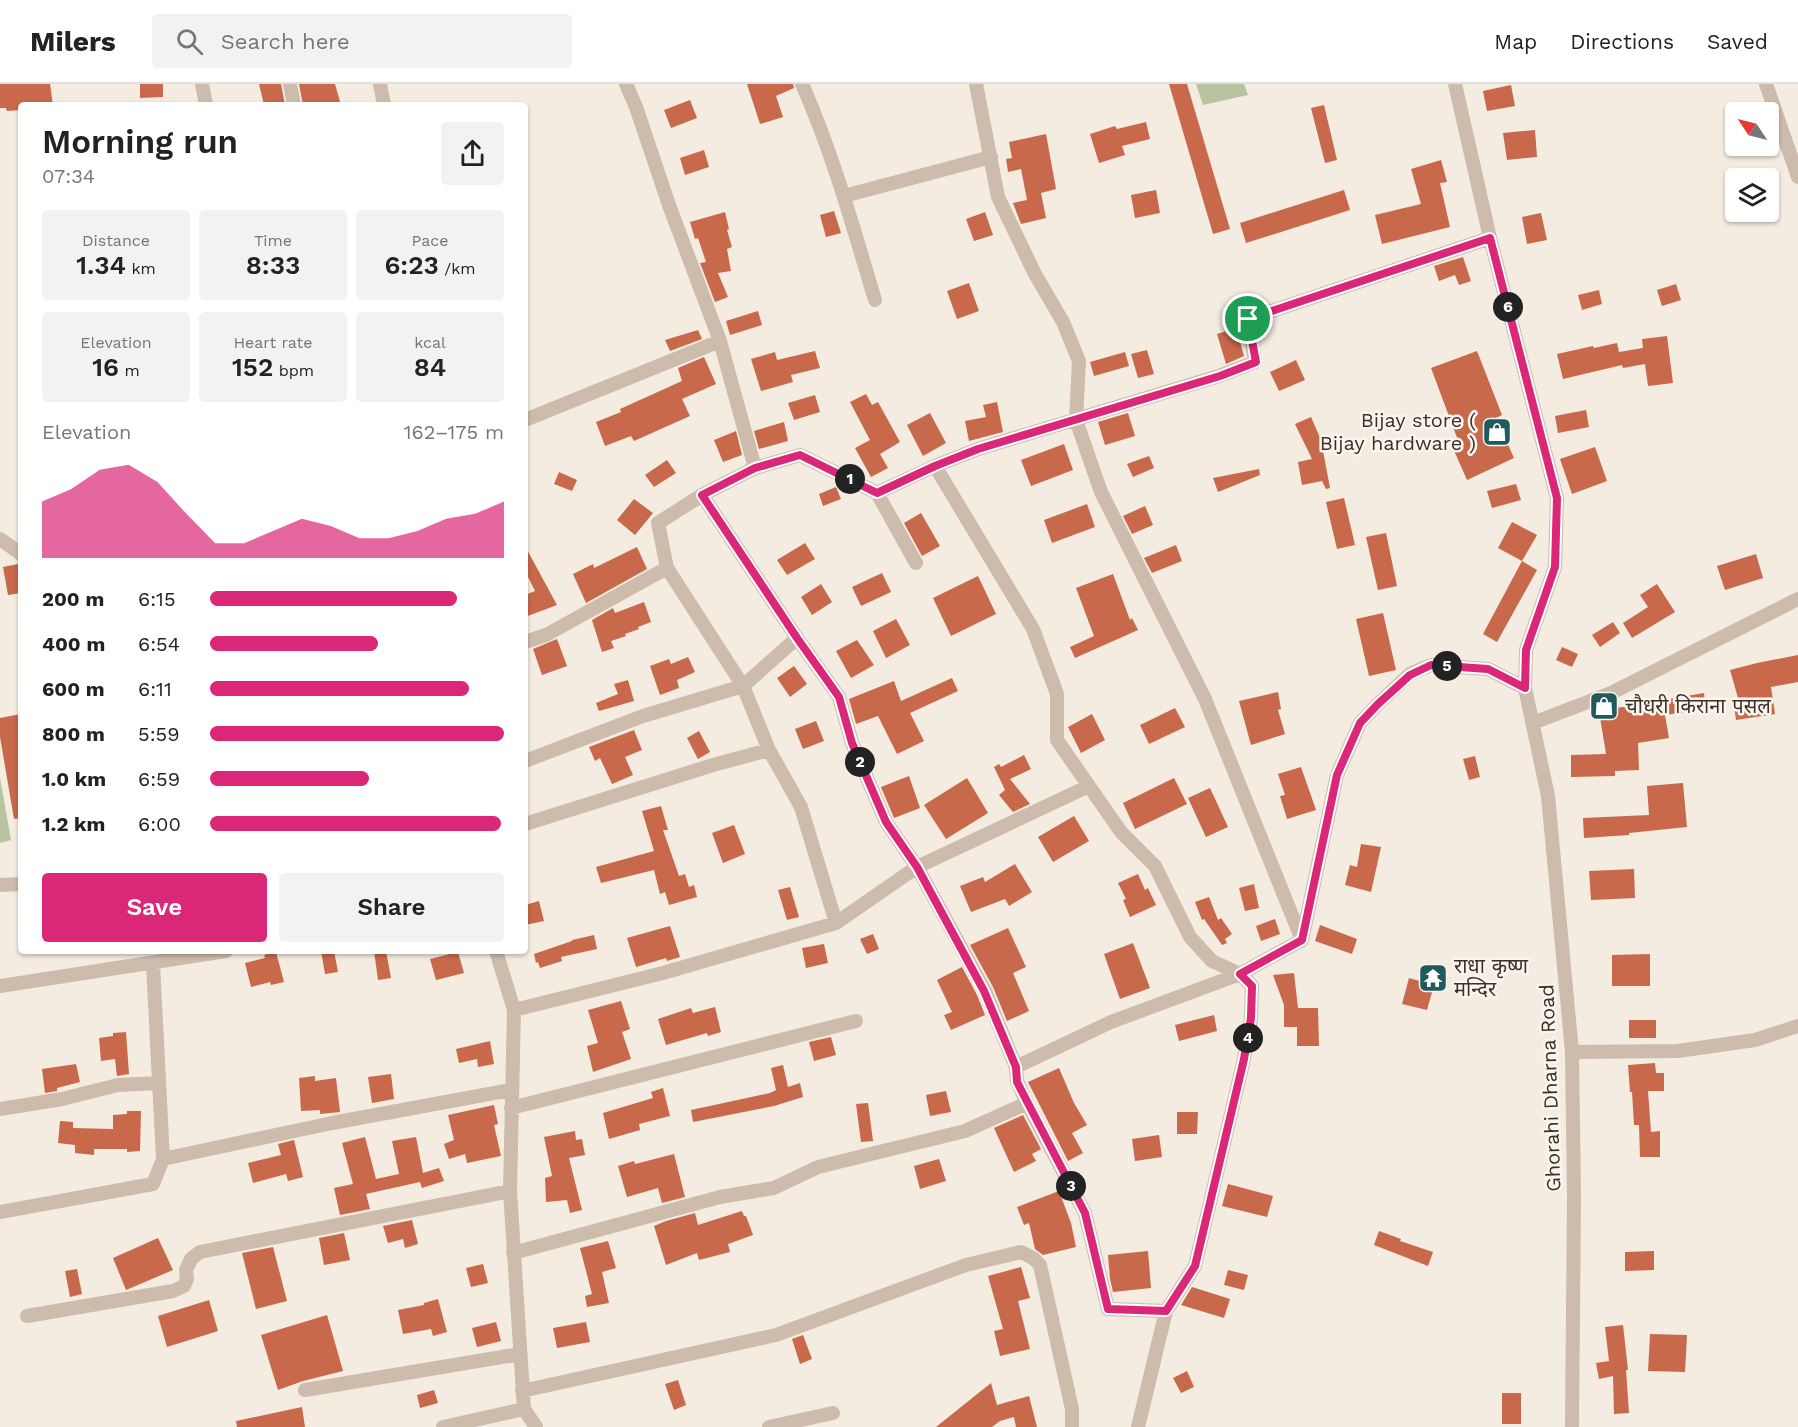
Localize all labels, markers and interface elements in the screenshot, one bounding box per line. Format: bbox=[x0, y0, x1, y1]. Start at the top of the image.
search box bbox=[152, 14, 572, 68]
text: Milers bbox=[30, 25, 116, 58]
icon: search bbox=[173, 25, 206, 58]
text: Search here bbox=[221, 29, 350, 54]
text: Map bbox=[1494, 29, 1537, 54]
text: Directions bbox=[1570, 29, 1674, 54]
text: Saved bbox=[1707, 29, 1768, 54]
north arrow bbox=[1725, 102, 1779, 156]
map controls bbox=[1725, 102, 1779, 222]
text: Morning run bbox=[42, 122, 238, 161]
button: share bbox=[441, 122, 504, 185]
text: 07:34 bbox=[42, 164, 95, 188]
button: layers bbox=[1725, 168, 1779, 222]
text: Distance bbox=[82, 231, 150, 250]
text: Time bbox=[254, 231, 292, 250]
text: Pace bbox=[411, 231, 449, 250]
text: 1.34 bbox=[76, 250, 126, 280]
text: 8:33 bbox=[246, 250, 300, 280]
text: 6:23 bbox=[384, 250, 439, 280]
text: km bbox=[126, 259, 156, 278]
text: /km bbox=[439, 259, 476, 278]
pin: 6 bbox=[1493, 292, 1523, 322]
pin bbox=[1222, 293, 1273, 344]
text: 6 bbox=[1503, 297, 1513, 316]
icon: arrive bbox=[1231, 302, 1264, 335]
text: Elevation bbox=[80, 333, 152, 352]
text: Heart rate bbox=[233, 333, 313, 352]
text: kcal bbox=[414, 333, 446, 352]
text: 16 bbox=[92, 352, 119, 382]
text: 152 bbox=[232, 352, 273, 382]
text: 84 bbox=[414, 352, 446, 382]
text: m bbox=[119, 361, 140, 380]
text: bpm bbox=[273, 361, 314, 380]
place label: Bijay store ( Bijay hardware ) bbox=[1320, 408, 1476, 455]
shop icon: Bijay store ( Bijay hardware ) bbox=[1481, 416, 1513, 448]
text: Elevation bbox=[42, 420, 131, 444]
text: 162–175 m bbox=[404, 420, 504, 444]
pin: 1 bbox=[835, 464, 865, 494]
text: 1 bbox=[847, 469, 853, 488]
text: 200 m bbox=[42, 587, 104, 611]
text: 6:15 bbox=[138, 587, 176, 611]
text: 400 m bbox=[42, 632, 105, 656]
text: 6:54 bbox=[138, 632, 180, 656]
pin: 5 bbox=[1432, 651, 1462, 681]
text: 5 bbox=[1442, 656, 1452, 675]
text: 600 m bbox=[42, 677, 105, 701]
text: 6:11 bbox=[138, 677, 172, 701]
shop icon: चौधरी किराना पसल bbox=[1588, 690, 1620, 722]
place label: चौधरी किराना पसल bbox=[1625, 694, 1771, 718]
text: 800 m bbox=[42, 722, 105, 746]
text: 5:59 bbox=[138, 722, 180, 746]
pin: 2 bbox=[845, 747, 875, 777]
text: 2 bbox=[855, 752, 865, 771]
text: 1.0 km bbox=[42, 767, 106, 791]
text: 6:59 bbox=[138, 767, 180, 791]
text: 1.2 km bbox=[42, 812, 105, 836]
text: 6:00 bbox=[138, 812, 181, 836]
button: Save bbox=[42, 873, 267, 942]
button: Share bbox=[279, 873, 504, 942]
place label: राधा कृष्ण मन्दिर bbox=[1454, 954, 1528, 1001]
temple icon: राधा कृष्ण मन्दिर bbox=[1417, 962, 1449, 994]
street label: Ghorahi Dharna Road bbox=[1534, 984, 1566, 1192]
pin: 4 bbox=[1233, 1023, 1263, 1053]
text: 4 bbox=[1243, 1028, 1253, 1047]
pin: 3 bbox=[1056, 1171, 1086, 1201]
text: 3 bbox=[1066, 1176, 1076, 1195]

